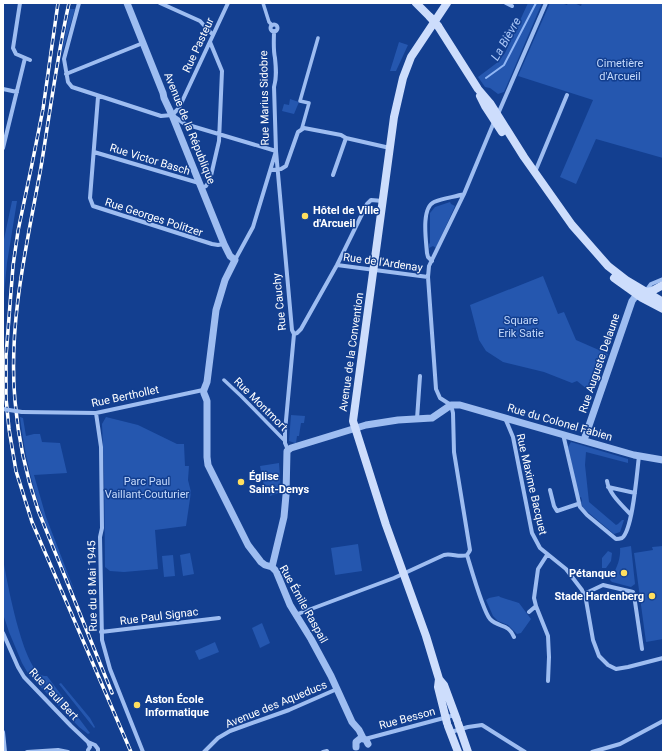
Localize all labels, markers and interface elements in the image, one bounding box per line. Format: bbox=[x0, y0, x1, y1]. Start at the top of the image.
street label: Rue Pasteur bbox=[180, 15, 217, 75]
water label: La Bièvre bbox=[488, 15, 524, 63]
street label: Rue Marius Sidobre bbox=[257, 50, 272, 146]
park label: Cimetière d'Arcueil bbox=[597, 57, 644, 83]
street label: Avenue de la République bbox=[161, 70, 218, 186]
street label: Rue Victor Basch bbox=[108, 141, 192, 178]
street label: Rue Georges Politzer bbox=[103, 196, 205, 240]
place label: Hôtel de Ville d'Arcueil bbox=[313, 204, 379, 230]
marker: Hôtel de Ville d'Arcueil bbox=[300, 211, 310, 221]
street label: Rue de l'Ardenay bbox=[342, 250, 424, 275]
street label: Rue Cauchy bbox=[270, 272, 289, 331]
street label: Avenue de la Convention bbox=[337, 292, 366, 412]
street label: Rue Auguste Delaune bbox=[576, 312, 623, 415]
park label: Square Erik Satie bbox=[498, 314, 544, 340]
street label: Rue Montmort bbox=[231, 375, 290, 434]
street label: Rue Berthollet bbox=[90, 383, 160, 410]
street label: Rue du Colonel Fabien bbox=[506, 401, 614, 444]
street label: Rue Maxime Bacquet bbox=[514, 432, 550, 536]
place label: Église Saint-Denys bbox=[249, 470, 310, 496]
park label: Parc Paul Vaillant-Couturier bbox=[105, 475, 190, 501]
marker: Église Saint-Denys bbox=[236, 477, 246, 487]
street label: Rue du 8 Mai 1945 bbox=[85, 540, 100, 632]
street label: Rue Émile Raspail bbox=[277, 563, 330, 646]
place label: Pétanque bbox=[569, 567, 616, 580]
marker: Pétanque bbox=[619, 568, 629, 578]
place label: Stade Hardenberg bbox=[555, 590, 644, 603]
marker: Stade Hardenberg bbox=[647, 591, 657, 601]
street label: Rue Paul Signac bbox=[119, 605, 199, 628]
street label: Rue Paul Bert bbox=[26, 666, 81, 723]
street label: Avenue des Aqueducs bbox=[224, 678, 329, 731]
place label: Aston École Informatique bbox=[145, 693, 209, 719]
marker: Aston École Informatique bbox=[132, 700, 142, 710]
street label: Rue Besson bbox=[378, 705, 437, 732]

